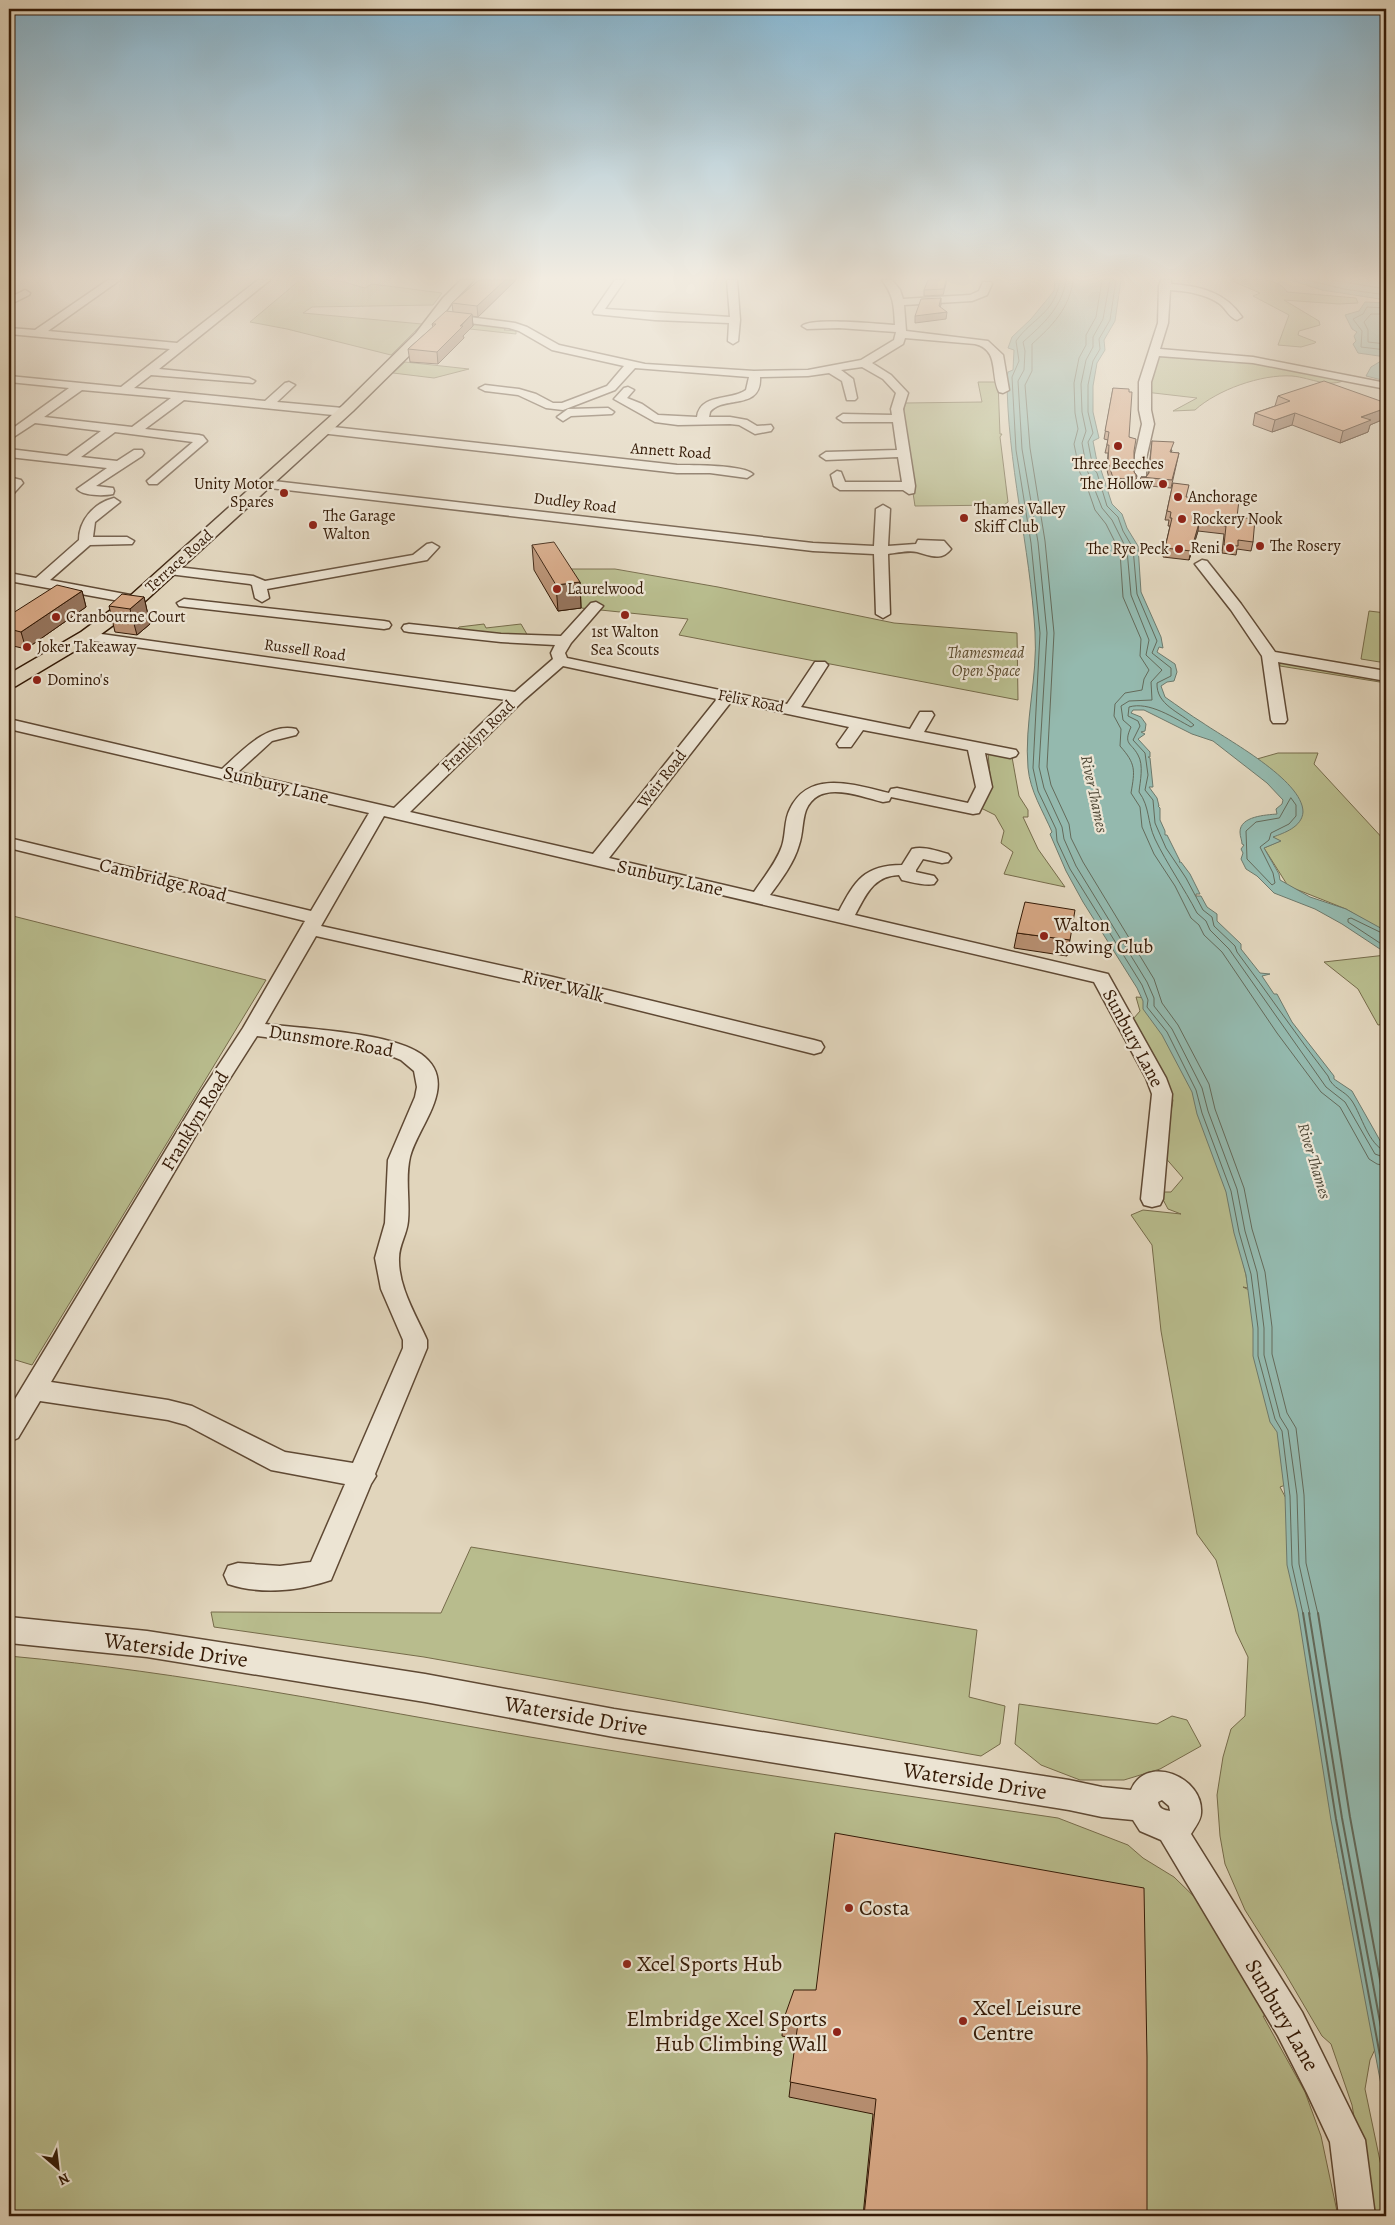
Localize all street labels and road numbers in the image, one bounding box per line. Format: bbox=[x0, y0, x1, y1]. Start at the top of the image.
street label: Annett Road bbox=[629, 437, 712, 465]
street label: Dudley Road bbox=[532, 487, 618, 519]
street label: Terrace Road bbox=[140, 524, 218, 598]
street label: Russell Road bbox=[263, 633, 348, 667]
street label: Felix Road bbox=[716, 684, 786, 718]
street label: Franklyn Road bbox=[436, 695, 520, 777]
street label: Weir Road bbox=[632, 745, 692, 813]
street label: Sunbury Lane bbox=[221, 759, 331, 811]
street label: Cambridge Road bbox=[97, 852, 230, 909]
street label: Sunbury Lane bbox=[615, 853, 725, 903]
street label: River Walk bbox=[519, 963, 607, 1009]
street label: Sunbury Lane bbox=[1096, 984, 1170, 1092]
street label: Dunsmore Road bbox=[267, 1018, 396, 1064]
street label: Franklyn Road bbox=[155, 1066, 235, 1176]
street label: Waterside Drive bbox=[101, 1625, 250, 1675]
street label: Waterside Drive bbox=[501, 1688, 650, 1743]
street label: Waterside Drive bbox=[900, 1755, 1049, 1807]
street label: Sunbury Lane bbox=[1238, 1953, 1326, 2077]

